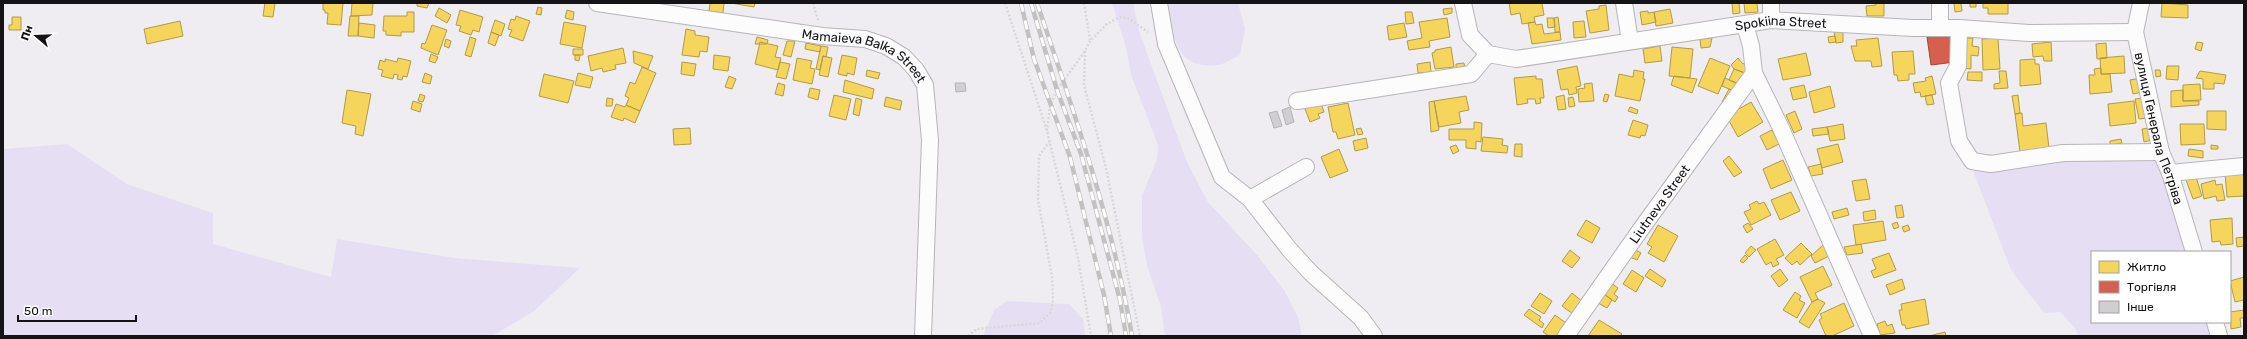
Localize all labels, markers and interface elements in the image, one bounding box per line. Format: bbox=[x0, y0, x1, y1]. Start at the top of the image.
street label: Spokiina Street bbox=[1734, 13, 1827, 33]
north arrow bbox=[16, 16, 56, 56]
text: Пн bbox=[18, 24, 36, 42]
street label: Mamaieva Balka Street bbox=[801, 26, 929, 85]
street label: вулиця Генерала Петріва bbox=[2132, 51, 2187, 206]
street label: Liutneva Street bbox=[1626, 161, 1693, 246]
legend bbox=[2091, 251, 2231, 323]
text: Житло bbox=[2127, 260, 2166, 274]
text: Торгівля bbox=[2127, 280, 2176, 294]
scale bar bbox=[18, 297, 136, 323]
text: Інше bbox=[2127, 300, 2154, 314]
text: 50 m bbox=[24, 304, 52, 318]

